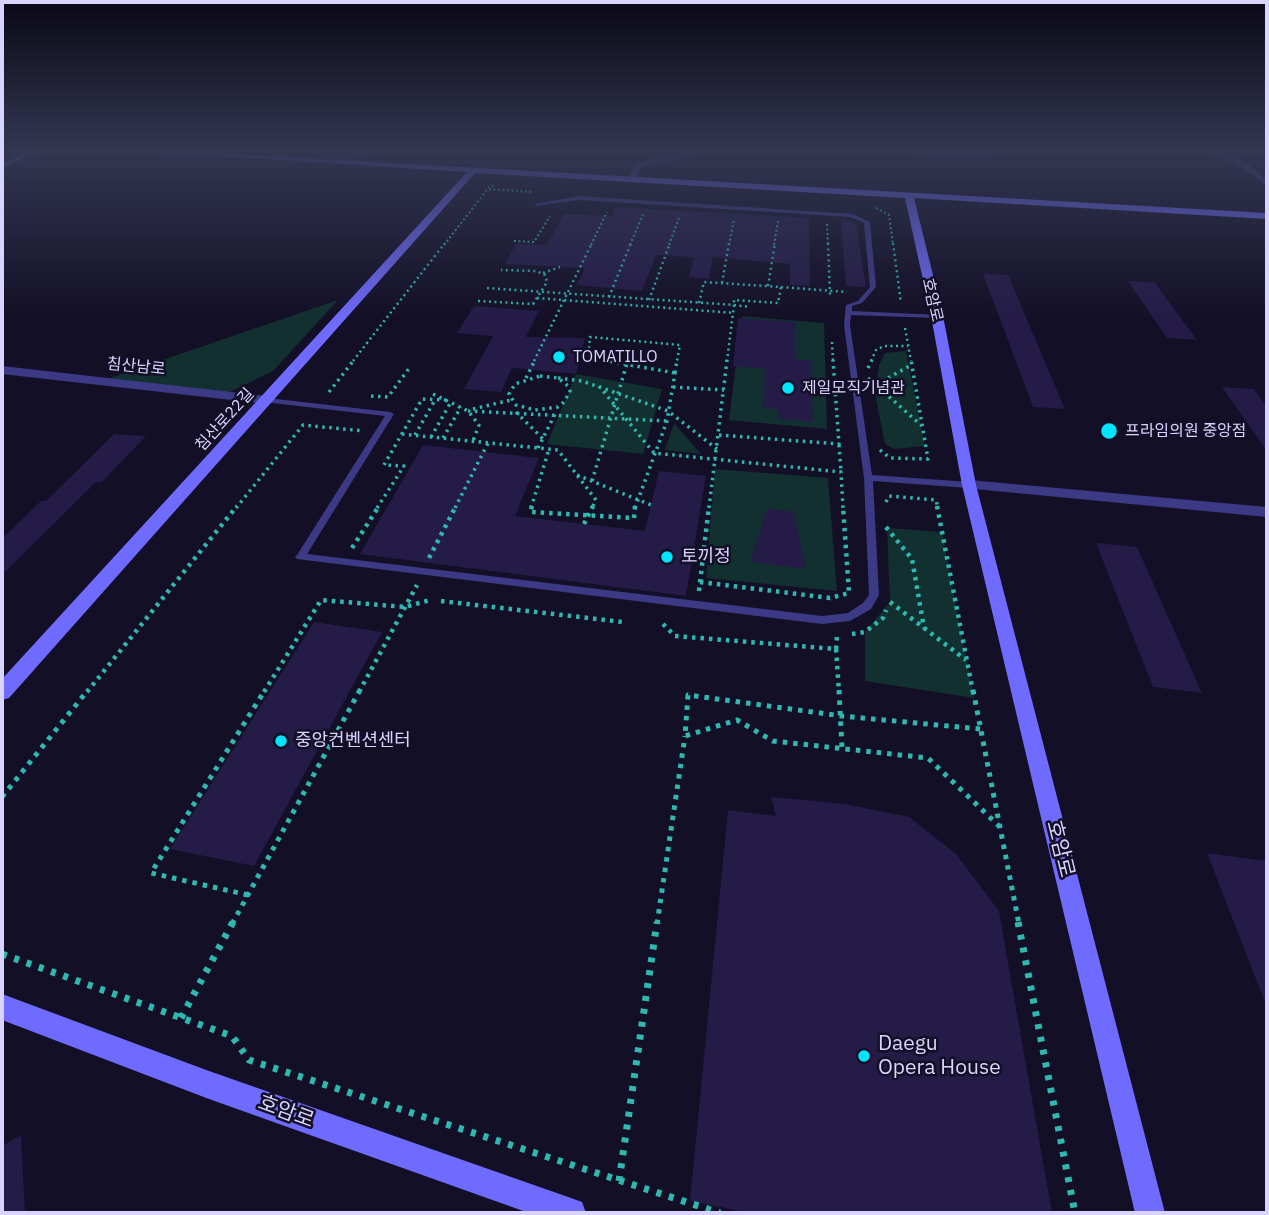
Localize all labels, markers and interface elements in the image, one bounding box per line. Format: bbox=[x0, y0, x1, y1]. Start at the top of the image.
street label: 호암로 bbox=[918, 276, 946, 324]
place label: TOMATILLO bbox=[573, 347, 658, 367]
marker: TOMATILLO bbox=[551, 349, 567, 365]
street label: 침산남로 bbox=[106, 354, 166, 380]
place label: 제일모직기념관 bbox=[802, 378, 905, 398]
marker: 제일모직기념관 bbox=[780, 380, 796, 396]
street label: 침산로22길 bbox=[192, 385, 258, 455]
marker: 프라임의원 중앙점 bbox=[1099, 421, 1119, 441]
place label: 프라임의원 중앙점 bbox=[1125, 421, 1247, 441]
place label: 토끼정 bbox=[681, 546, 731, 568]
marker: 토끼정 bbox=[659, 549, 675, 565]
place label: 중앙컨벤션센터 bbox=[295, 730, 411, 752]
marker: 중앙컨벤션센터 bbox=[273, 733, 289, 749]
street label: 호암로 bbox=[1041, 818, 1079, 880]
place label: Daegu Opera House bbox=[878, 1031, 1001, 1081]
marker: Daegu Opera House bbox=[856, 1048, 872, 1064]
street label: 호암로 bbox=[254, 1090, 318, 1134]

